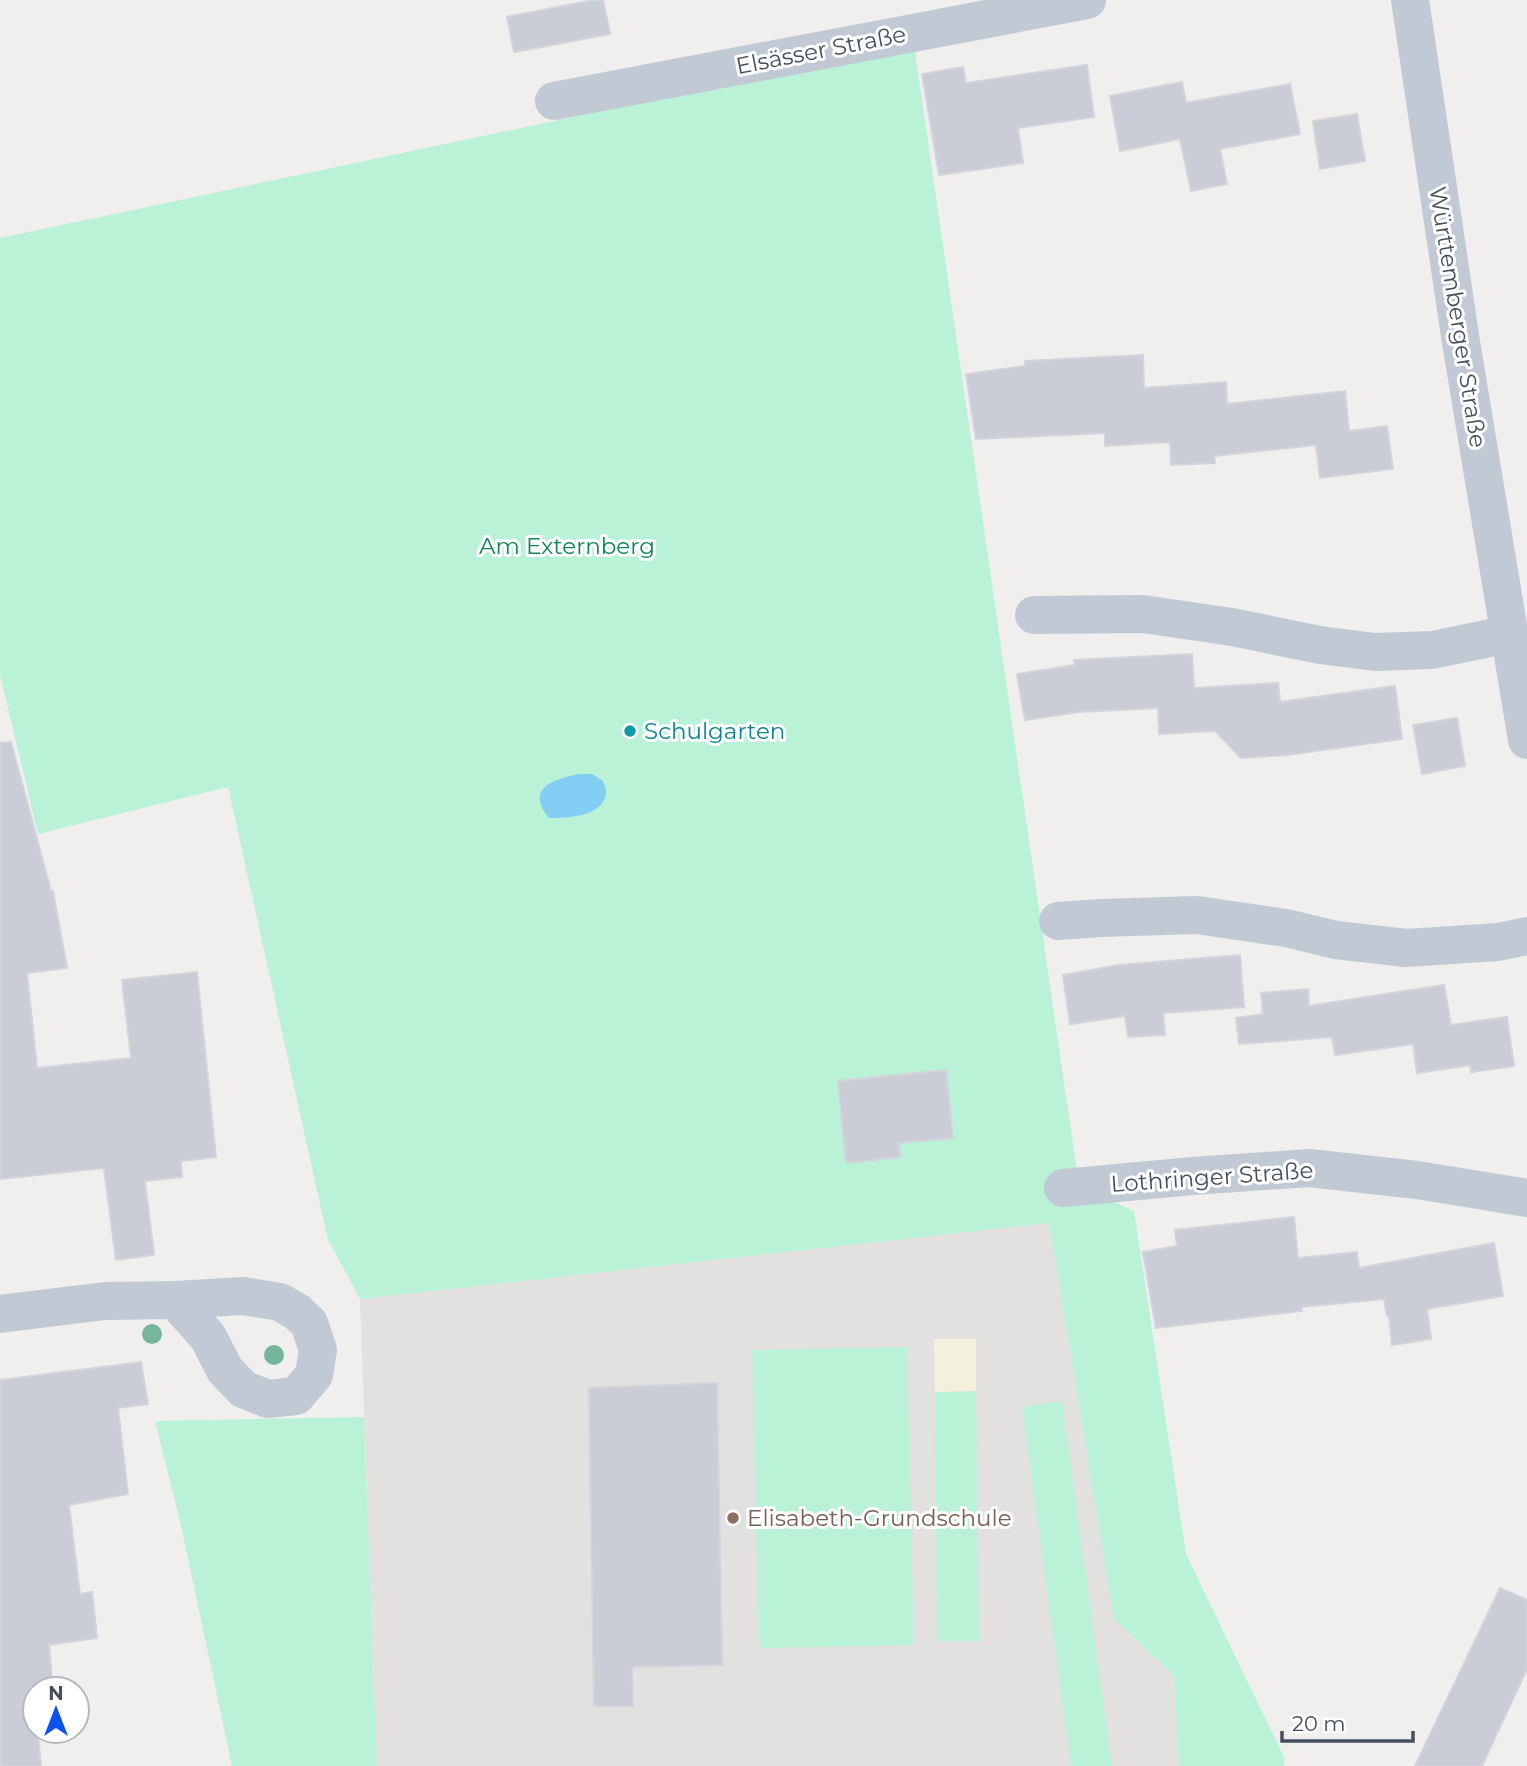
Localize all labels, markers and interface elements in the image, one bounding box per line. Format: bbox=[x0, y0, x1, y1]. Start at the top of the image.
street label: Elsässer Straße bbox=[734, 20, 908, 80]
street label: Württemberger Straße bbox=[1424, 184, 1492, 450]
park label: Am Externberg bbox=[479, 532, 655, 560]
place label: Schulgarten bbox=[644, 717, 785, 745]
marker: Schulgarten bbox=[622, 723, 638, 739]
street label: Lothringer Straße bbox=[1110, 1156, 1314, 1198]
place label: Elisabeth-Grundschule bbox=[747, 1504, 1012, 1532]
marker: Elisabeth-Grundschule bbox=[725, 1510, 741, 1526]
north arrow bbox=[21, 1675, 91, 1745]
text: N bbox=[48, 1682, 64, 1705]
scale bar bbox=[1282, 1700, 1413, 1744]
text: 20 m bbox=[1292, 1711, 1346, 1736]

